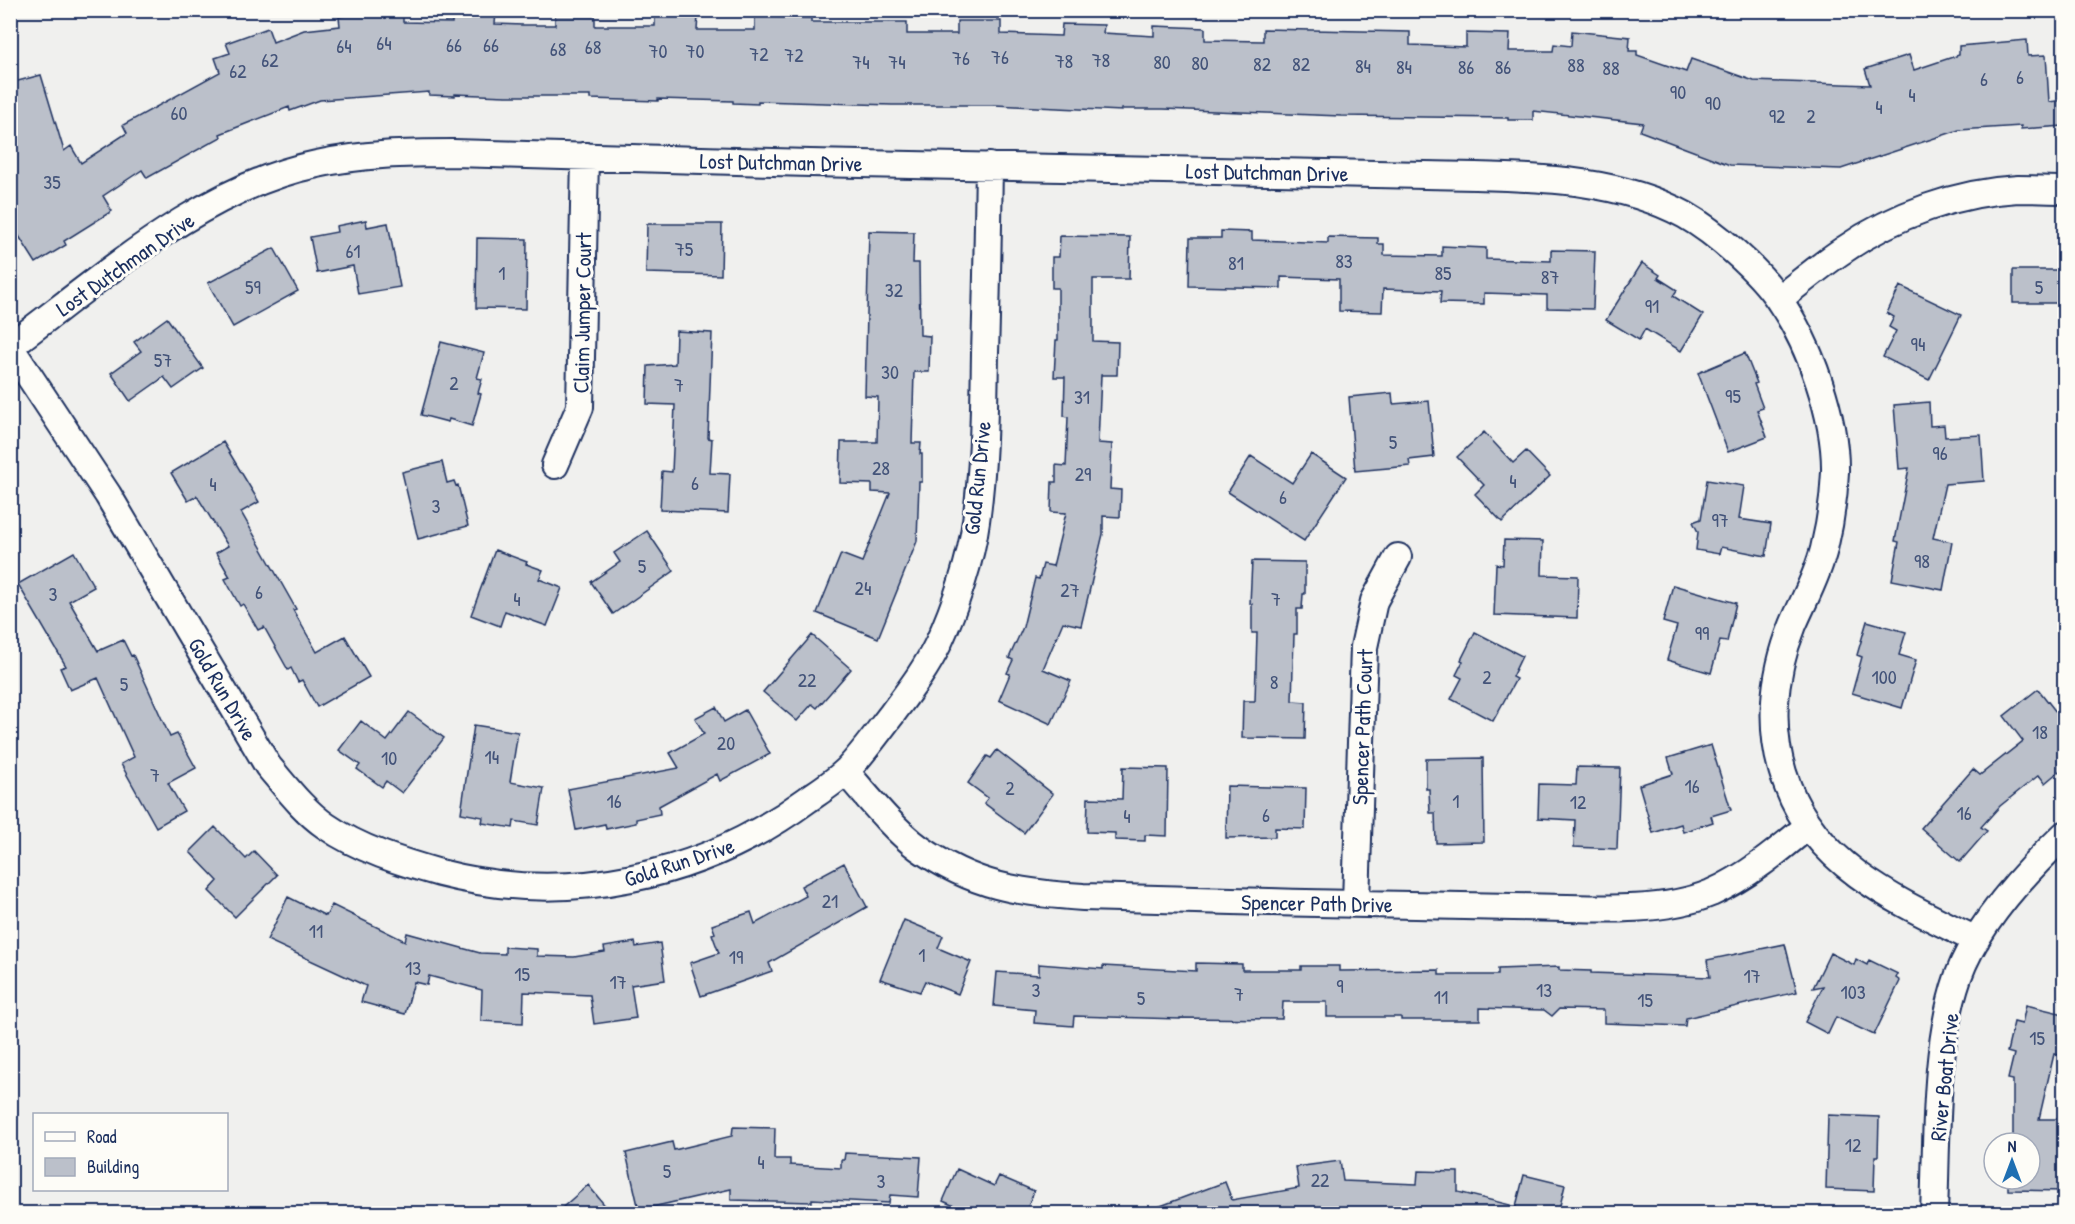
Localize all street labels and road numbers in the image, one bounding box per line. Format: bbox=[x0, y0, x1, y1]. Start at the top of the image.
street label: Lost Dutchman Drive bbox=[699, 146, 863, 178]
street label: Lost Dutchman Drive bbox=[1185, 156, 1349, 188]
street label: Lost Dutchman Drive bbox=[50, 205, 200, 323]
street label: Claim Jumper Court bbox=[566, 232, 598, 394]
street label: Gold Run Drive bbox=[956, 419, 998, 536]
street label: Gold Run Drive bbox=[181, 632, 265, 746]
street label: Spencer Path Court bbox=[1344, 648, 1380, 805]
street label: Gold Run Drive bbox=[620, 830, 738, 894]
street label: Spencer Path Drive bbox=[1241, 887, 1393, 919]
street label: River Boat Drive bbox=[1922, 1011, 1966, 1143]

